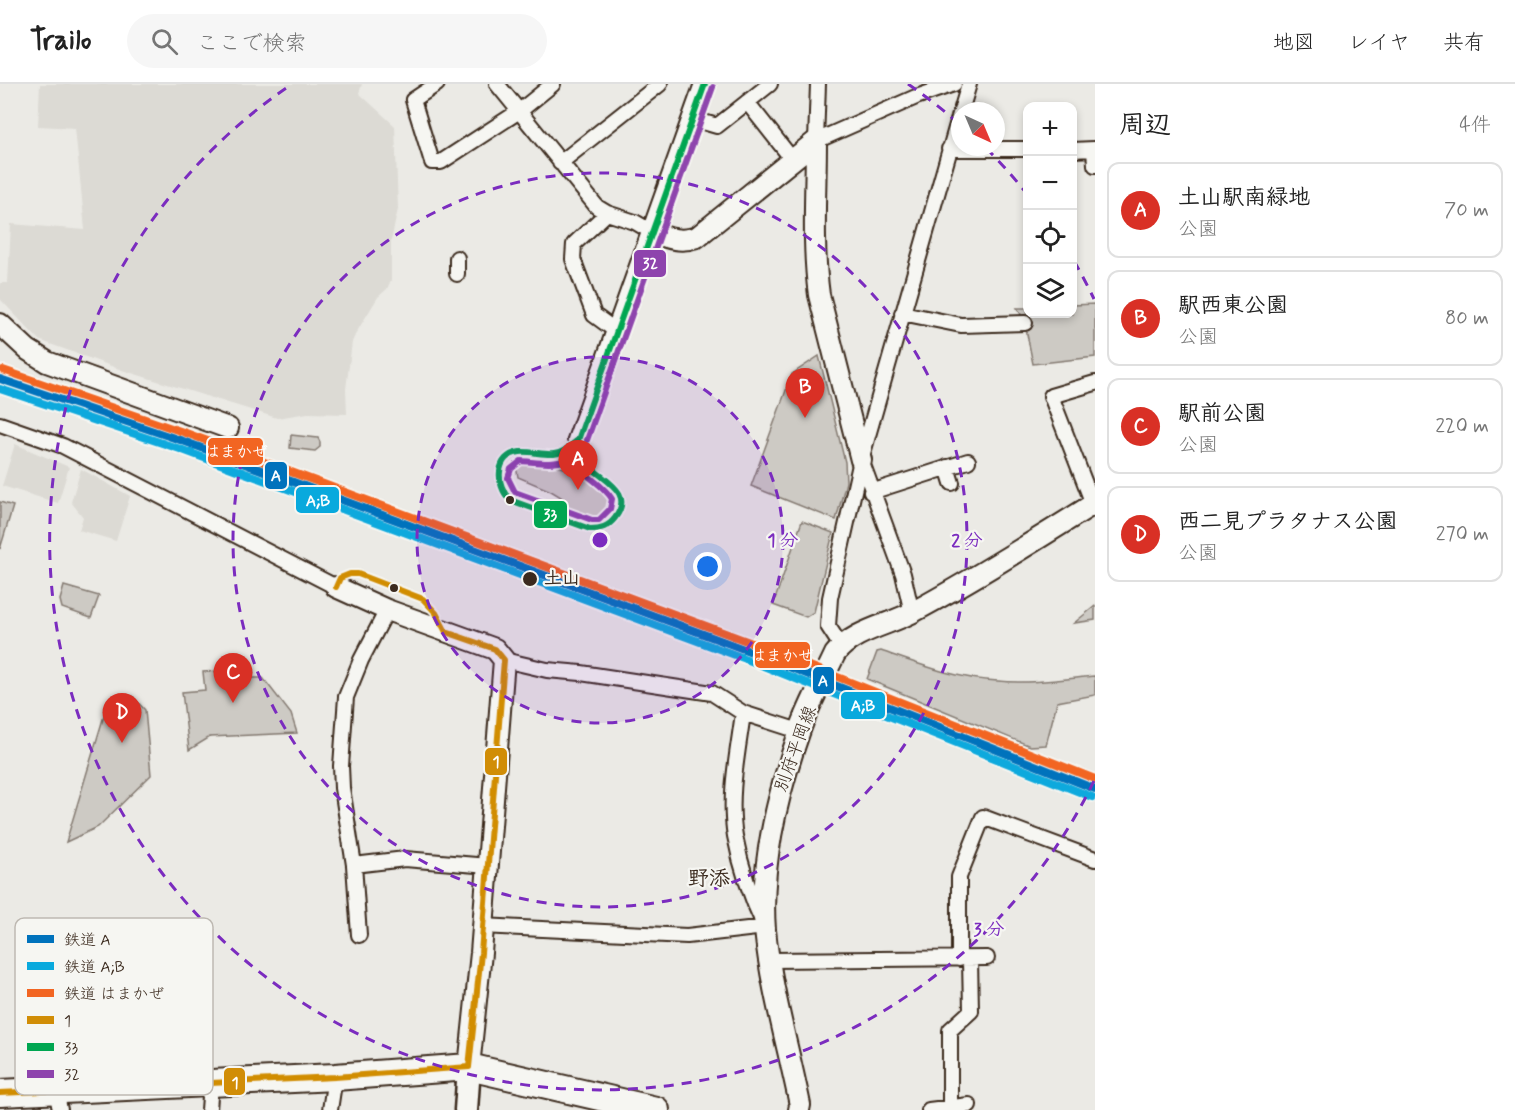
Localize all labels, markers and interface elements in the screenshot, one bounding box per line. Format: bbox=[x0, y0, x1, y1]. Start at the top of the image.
search box bbox=[127, 14, 547, 68]
text: Trailo bbox=[30, 23, 91, 60]
icon: search bbox=[148, 25, 181, 58]
text: 地図 bbox=[1273, 29, 1315, 57]
text: レイヤ bbox=[1348, 29, 1410, 57]
text: 共有 bbox=[1443, 29, 1485, 57]
text: ここで検索 bbox=[196, 30, 306, 58]
north arrow bbox=[951, 102, 1005, 156]
map controls bbox=[1023, 102, 1077, 318]
button: + bbox=[1023, 102, 1077, 156]
text: 周辺 bbox=[1119, 109, 1171, 143]
text: 4件 bbox=[1459, 112, 1491, 139]
button: − bbox=[1023, 156, 1077, 210]
text: 土山駅南緑地 bbox=[1178, 184, 1310, 212]
text: A bbox=[1134, 197, 1147, 224]
text: 70 m bbox=[1444, 197, 1489, 224]
button: locate bbox=[1023, 210, 1077, 264]
text: 公園 bbox=[1178, 216, 1218, 243]
line badge: 32 bbox=[633, 249, 667, 278]
text: 32 bbox=[642, 254, 658, 275]
button: layers bbox=[1023, 264, 1077, 318]
text: 駅西東公園 bbox=[1178, 292, 1288, 320]
text: B bbox=[1134, 305, 1147, 332]
text: 80 m bbox=[1445, 305, 1489, 332]
text: 公園 bbox=[1178, 324, 1218, 351]
pin: B bbox=[786, 368, 824, 418]
text: 駅前公園 bbox=[1178, 400, 1266, 428]
text: C bbox=[1133, 413, 1148, 440]
text: 220 m bbox=[1435, 413, 1489, 440]
text: 公園 bbox=[1178, 432, 1218, 459]
line badge: はまかぜ bbox=[207, 437, 264, 466]
pin: A bbox=[558, 440, 598, 490]
text: はまかぜ bbox=[204, 442, 268, 463]
line badge: A bbox=[264, 461, 288, 490]
text: A bbox=[271, 466, 281, 487]
line badge: A;B bbox=[295, 486, 340, 514]
text: A;B bbox=[306, 491, 330, 512]
unlabelled marker bbox=[504, 494, 516, 506]
line badge: 33 bbox=[533, 500, 568, 529]
text: 33 bbox=[543, 505, 557, 526]
text: 西二見プラタナス公園 bbox=[1178, 508, 1398, 536]
text: D bbox=[1134, 521, 1147, 548]
text: 270 m bbox=[1436, 521, 1489, 548]
text: 1 分 bbox=[768, 529, 798, 553]
text: 2 分 bbox=[951, 529, 983, 553]
centre of rings bbox=[590, 530, 610, 550]
text: 公園 bbox=[1178, 540, 1218, 567]
your location bbox=[693, 552, 722, 581]
place label: 土山 bbox=[544, 567, 580, 591]
marker: 土山 bbox=[521, 570, 539, 588]
unlabelled marker bbox=[388, 582, 400, 594]
line badge: はまかぜ bbox=[754, 641, 811, 669]
text: はまかぜ bbox=[750, 646, 814, 667]
pin: C bbox=[214, 654, 252, 703]
line badge: A bbox=[812, 666, 835, 695]
text: A bbox=[818, 671, 828, 692]
line badge: A;B bbox=[840, 691, 886, 720]
pin: D bbox=[102, 694, 142, 743]
text: A;B bbox=[851, 696, 875, 717]
street label: 別府平岡線 bbox=[769, 703, 823, 795]
line badge: 1 bbox=[484, 747, 508, 776]
text: 1 bbox=[492, 752, 500, 773]
district label: 野添 bbox=[688, 865, 730, 893]
legend bbox=[15, 918, 213, 1095]
text: 3 分 bbox=[974, 918, 1005, 942]
text: 鉄道 A bbox=[64, 930, 111, 951]
text: 鉄道 A;B bbox=[64, 957, 125, 978]
text: 鉄道 はまかぜ bbox=[64, 984, 164, 1005]
text: 1 bbox=[64, 1011, 71, 1032]
text: 33 bbox=[64, 1038, 78, 1059]
text: 32 bbox=[64, 1065, 80, 1086]
line badge: 1 bbox=[223, 1067, 246, 1096]
text: 1 bbox=[231, 1073, 239, 1094]

